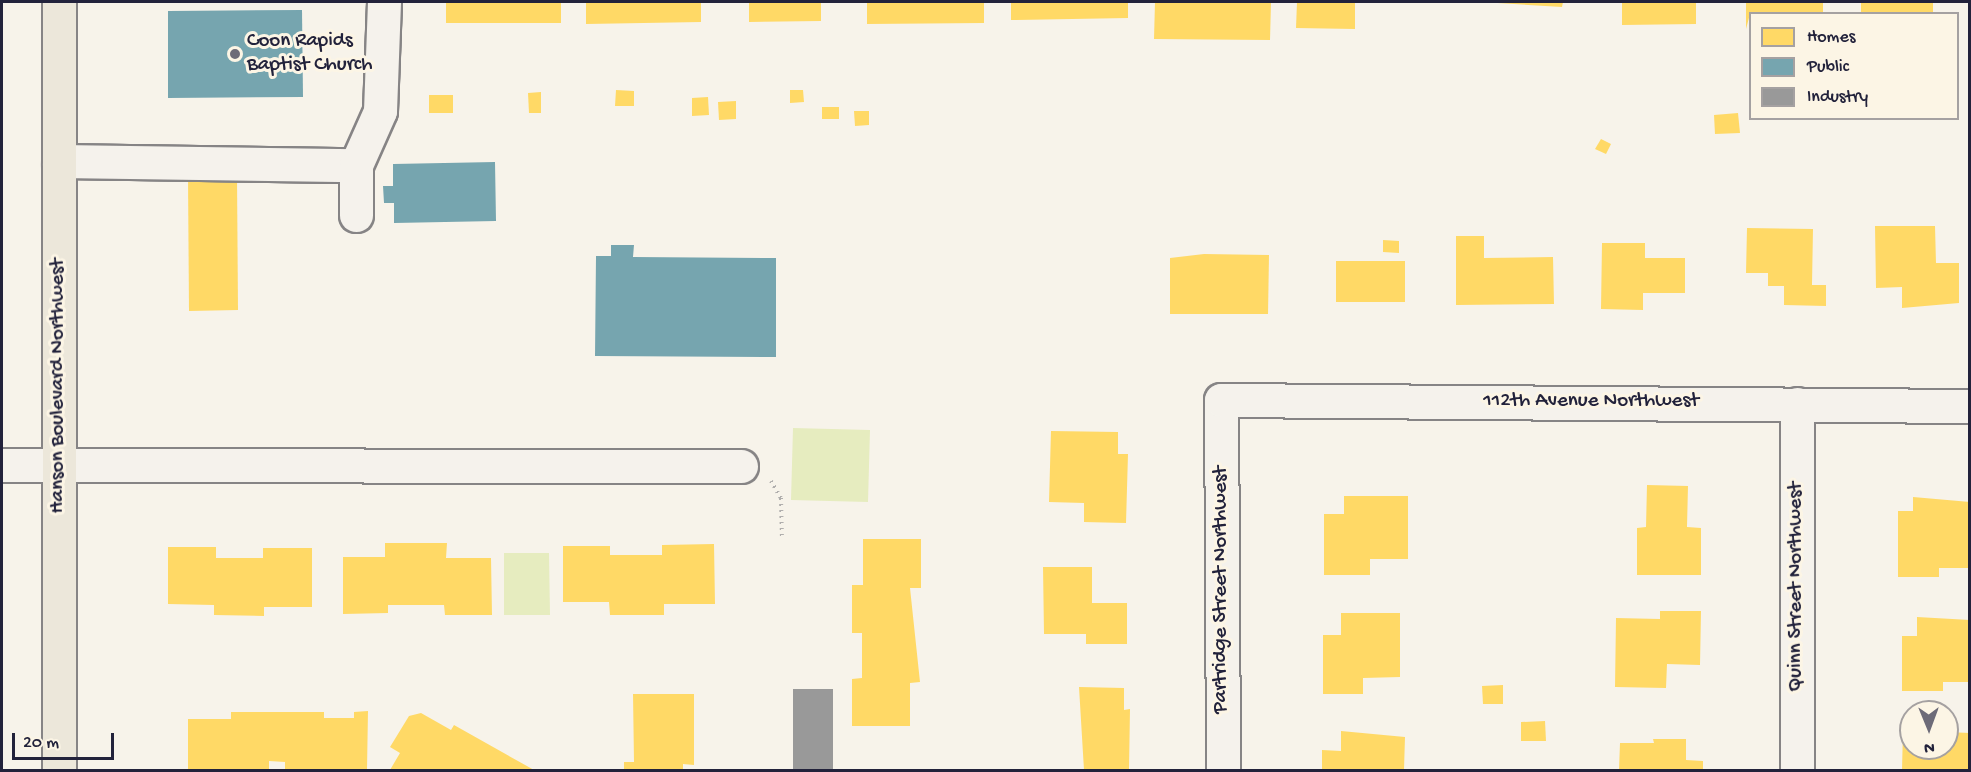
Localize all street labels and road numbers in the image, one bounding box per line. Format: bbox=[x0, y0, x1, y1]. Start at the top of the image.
street label: Hanson Boulevard Northwest bbox=[46, 258, 72, 514]
street label: 112th Avenue Northwest bbox=[1483, 389, 1699, 415]
street label: Partridge Street Northwest bbox=[1209, 466, 1235, 714]
street label: Quinn Street Northwest bbox=[1784, 482, 1810, 692]

